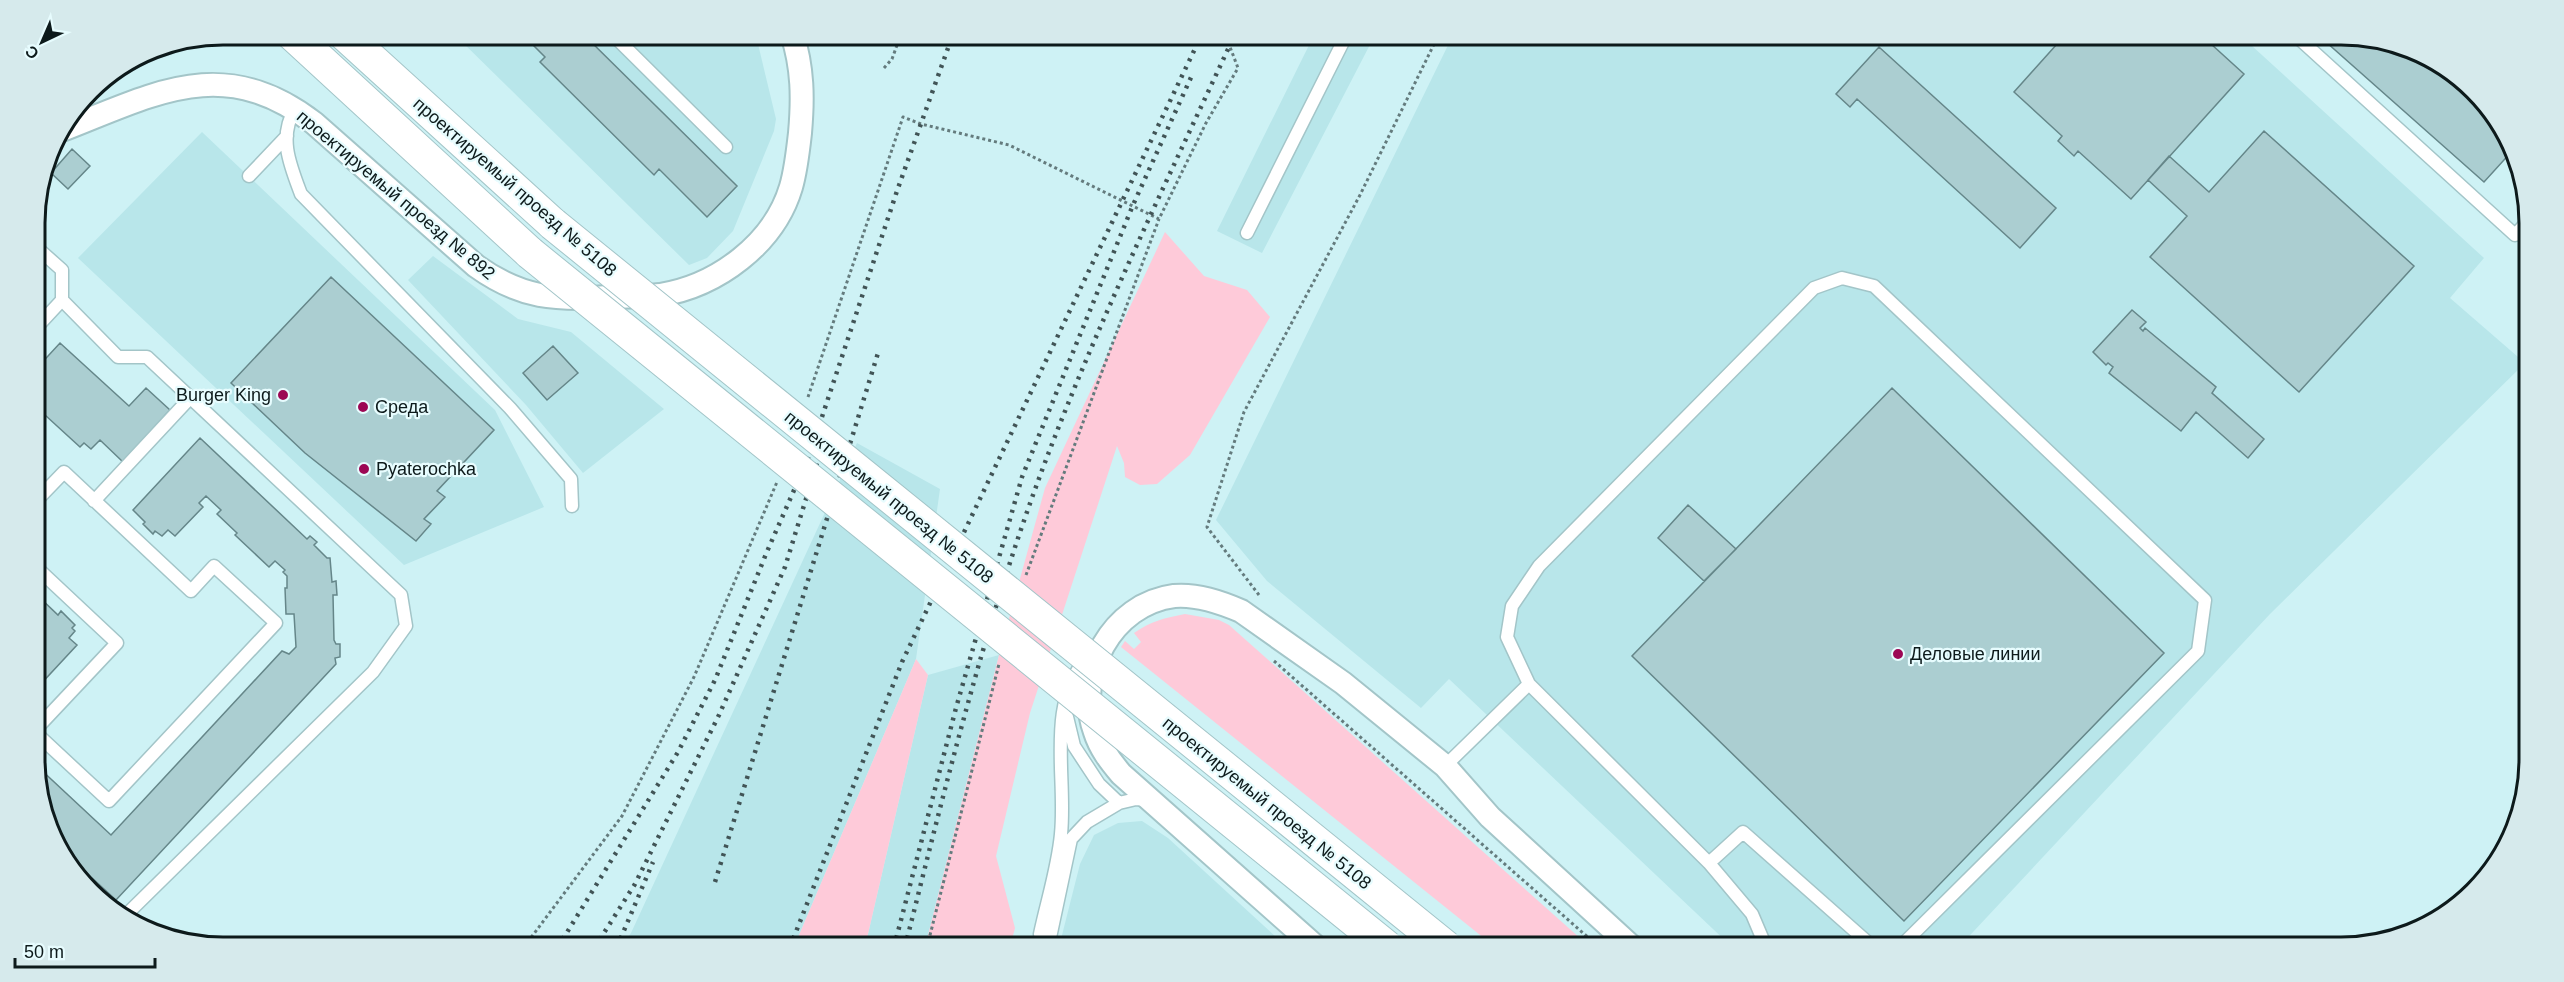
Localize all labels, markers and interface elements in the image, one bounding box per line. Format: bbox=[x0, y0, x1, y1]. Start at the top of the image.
north arrow bbox=[12, 12, 72, 72]
text: С bbox=[22, 42, 42, 63]
street label: проектируемый проезд № 5108 bbox=[409, 93, 621, 281]
street label: проектируемый проезд № 892 bbox=[293, 106, 499, 284]
place label: Burger King bbox=[176, 385, 271, 405]
marker: Burger King bbox=[276, 388, 290, 402]
place label: Среда bbox=[375, 397, 429, 417]
marker: Среда bbox=[356, 400, 370, 414]
street label: проектируемый проезд № 5108 bbox=[781, 407, 997, 587]
place label: Pyaterochka bbox=[376, 459, 477, 479]
marker: Pyaterochka bbox=[357, 462, 371, 476]
place label: Деловые линии bbox=[1910, 644, 2040, 664]
marker: Деловые линии bbox=[1891, 647, 1905, 661]
street label: проектируемый проезд № 5108 bbox=[1159, 713, 1375, 893]
scale bar bbox=[15, 931, 154, 969]
text: 50 m bbox=[24, 942, 64, 962]

